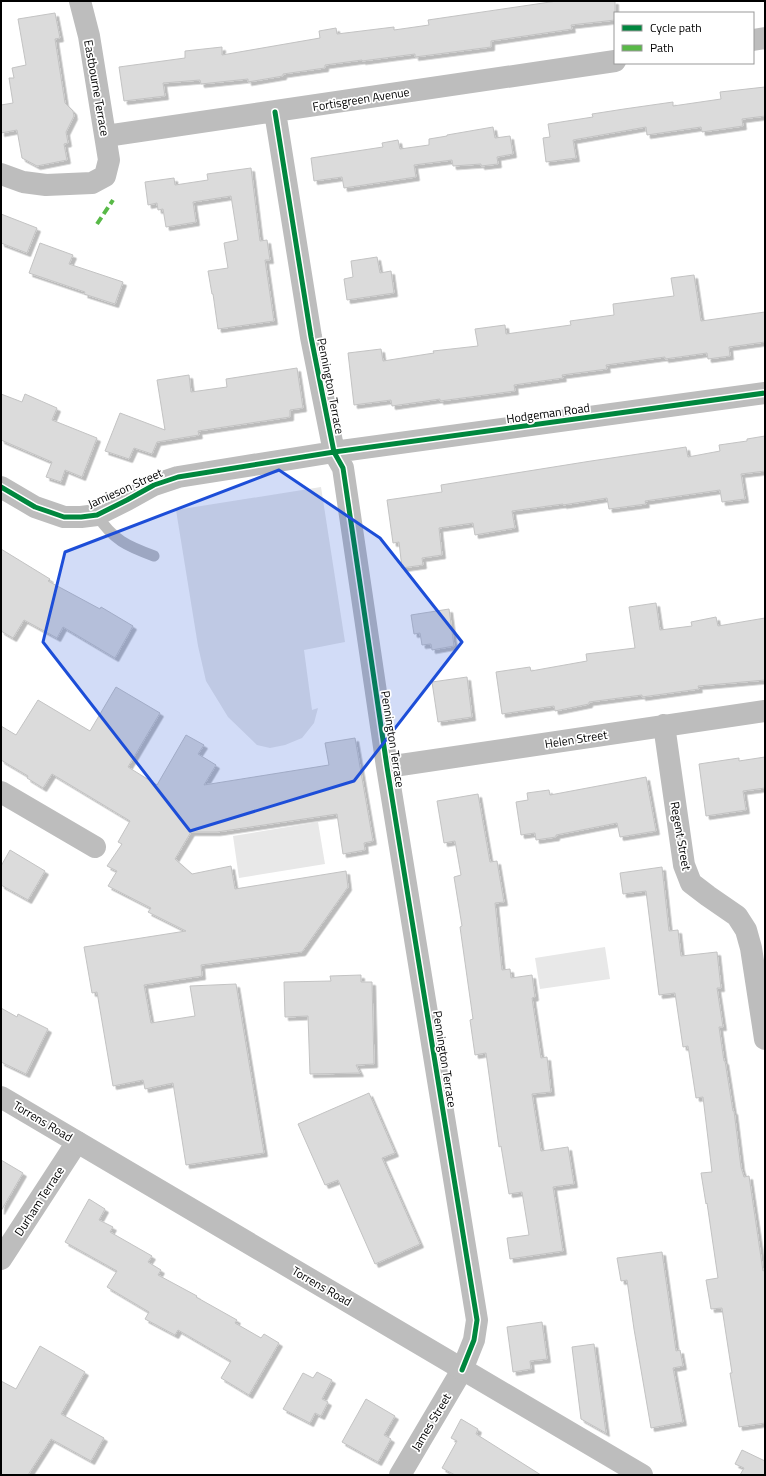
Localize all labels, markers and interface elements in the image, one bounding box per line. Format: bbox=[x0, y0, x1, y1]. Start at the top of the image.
legend bbox=[614, 12, 754, 64]
text: Cycle path bbox=[650, 18, 702, 37]
street label: Eastbourne Terrace bbox=[79, 38, 115, 138]
text: Path bbox=[650, 38, 674, 57]
street label: Fortisgreen Avenue bbox=[311, 82, 411, 116]
street label: Pennington Terrace bbox=[312, 336, 350, 436]
street label: Hodgeman Road bbox=[505, 398, 591, 428]
street label: Jamieson Street bbox=[85, 463, 166, 513]
street label: Pennington Terrace bbox=[376, 689, 410, 789]
street label: Helen Street bbox=[543, 725, 609, 753]
street label: Regent Street bbox=[666, 800, 697, 873]
street label: Pennington Terrace bbox=[428, 1009, 462, 1109]
street label: Torrens Road bbox=[10, 1096, 76, 1146]
street label: Durham Terrace bbox=[9, 1162, 69, 1240]
street label: Torrens Road bbox=[288, 1261, 356, 1311]
street label: James Street bbox=[406, 1389, 456, 1455]

